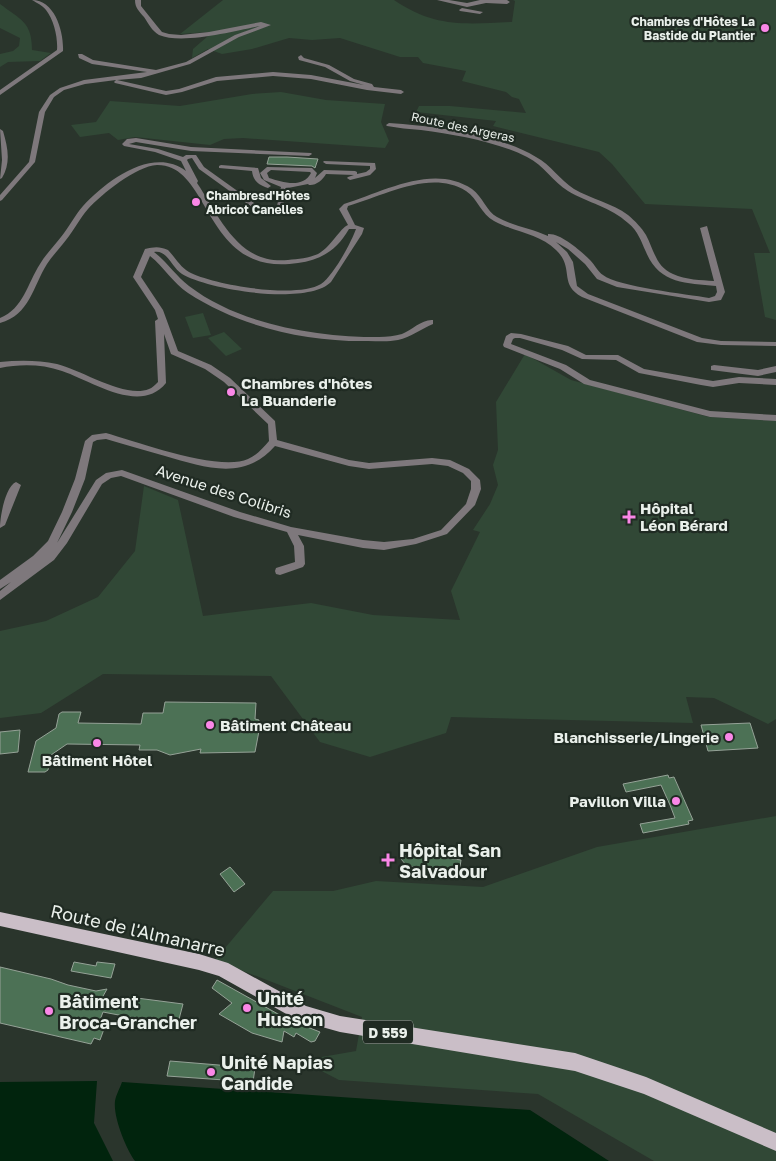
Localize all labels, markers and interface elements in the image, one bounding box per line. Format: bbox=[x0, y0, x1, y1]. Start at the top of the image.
place label: Chambres d'Hôtes La Bastide du Plantier bbox=[631, 14, 755, 43]
marker: Chambres d'Hôtes La Bastide du Plantier bbox=[759, 22, 771, 34]
street label: Route des Argeras bbox=[410, 109, 516, 145]
place label: Chambresd'Hôtes Abricot Canelles bbox=[206, 188, 310, 217]
marker: Chambresd'Hôtes Abricot Canelles bbox=[190, 196, 202, 208]
place label: Chambres d'hôtes La Buanderie bbox=[241, 374, 372, 409]
marker: Chambres d'hôtes La Buanderie bbox=[225, 386, 237, 398]
street label: Avenue des Colibris bbox=[154, 461, 294, 521]
place label: Hôpital Léon Bérard bbox=[640, 499, 728, 534]
marker: Hôpital Léon Bérard bbox=[622, 510, 636, 524]
place label: Bâtiment Château bbox=[220, 716, 351, 734]
marker: Bâtiment Château bbox=[204, 719, 216, 731]
place label: Blanchisserie/Lingerie bbox=[554, 728, 719, 746]
marker: Blanchisserie/Lingerie bbox=[723, 731, 735, 743]
marker: Bâtiment Hôtel bbox=[91, 737, 103, 749]
place label: Bâtiment Hôtel bbox=[42, 751, 152, 769]
place label: Pavillon Villa bbox=[569, 792, 666, 810]
marker: Pavillon Villa bbox=[670, 795, 682, 807]
place label: Hôpital San Salvadour bbox=[399, 839, 501, 882]
marker: Hôpital San Salvadour bbox=[381, 853, 395, 867]
street label: Route de l'Almanarre bbox=[49, 899, 227, 961]
place label: Unité Husson bbox=[257, 987, 323, 1030]
place label: Bâtiment Broca-Grancher bbox=[59, 990, 197, 1033]
marker: Unité Husson bbox=[241, 1002, 253, 1014]
marker: Bâtiment Broca-Grancher bbox=[43, 1005, 55, 1017]
road number: D 559 bbox=[363, 1020, 413, 1044]
place label: Unité Napias Candide bbox=[221, 1051, 333, 1094]
marker: Unité Napias Candide bbox=[205, 1066, 217, 1078]

